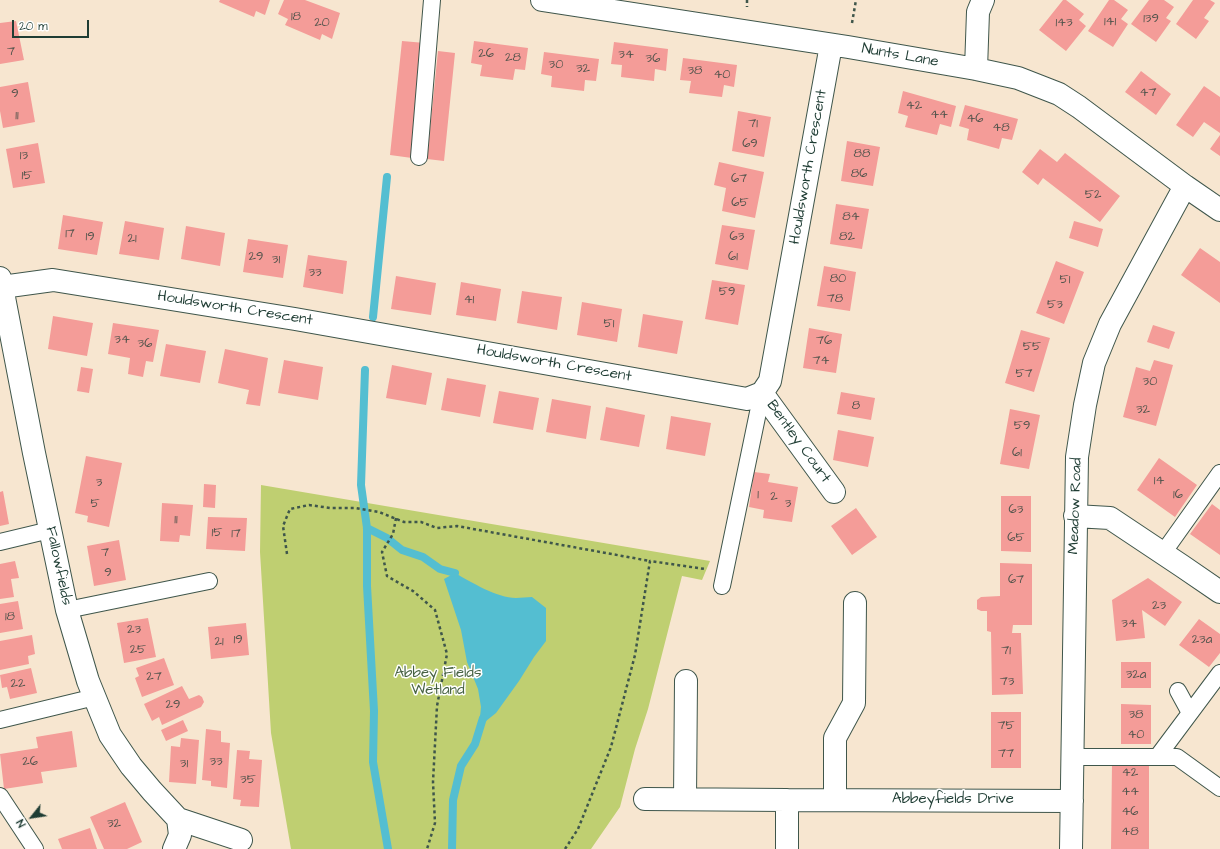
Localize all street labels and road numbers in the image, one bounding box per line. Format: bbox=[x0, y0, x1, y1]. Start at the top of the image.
street label: Nunts Lane bbox=[860, 40, 940, 72]
street label: Houldsworth Crescent bbox=[787, 88, 831, 246]
street label: Houldsworth Crescent bbox=[156, 288, 314, 330]
street label: Houldsworth Crescent bbox=[475, 342, 633, 386]
street label: Bentley Court bbox=[762, 397, 834, 487]
street label: Meadow Road bbox=[1065, 457, 1087, 555]
street label: Fallowfields bbox=[41, 525, 75, 607]
street label: Abbeyfields Drive bbox=[892, 791, 1014, 809]

